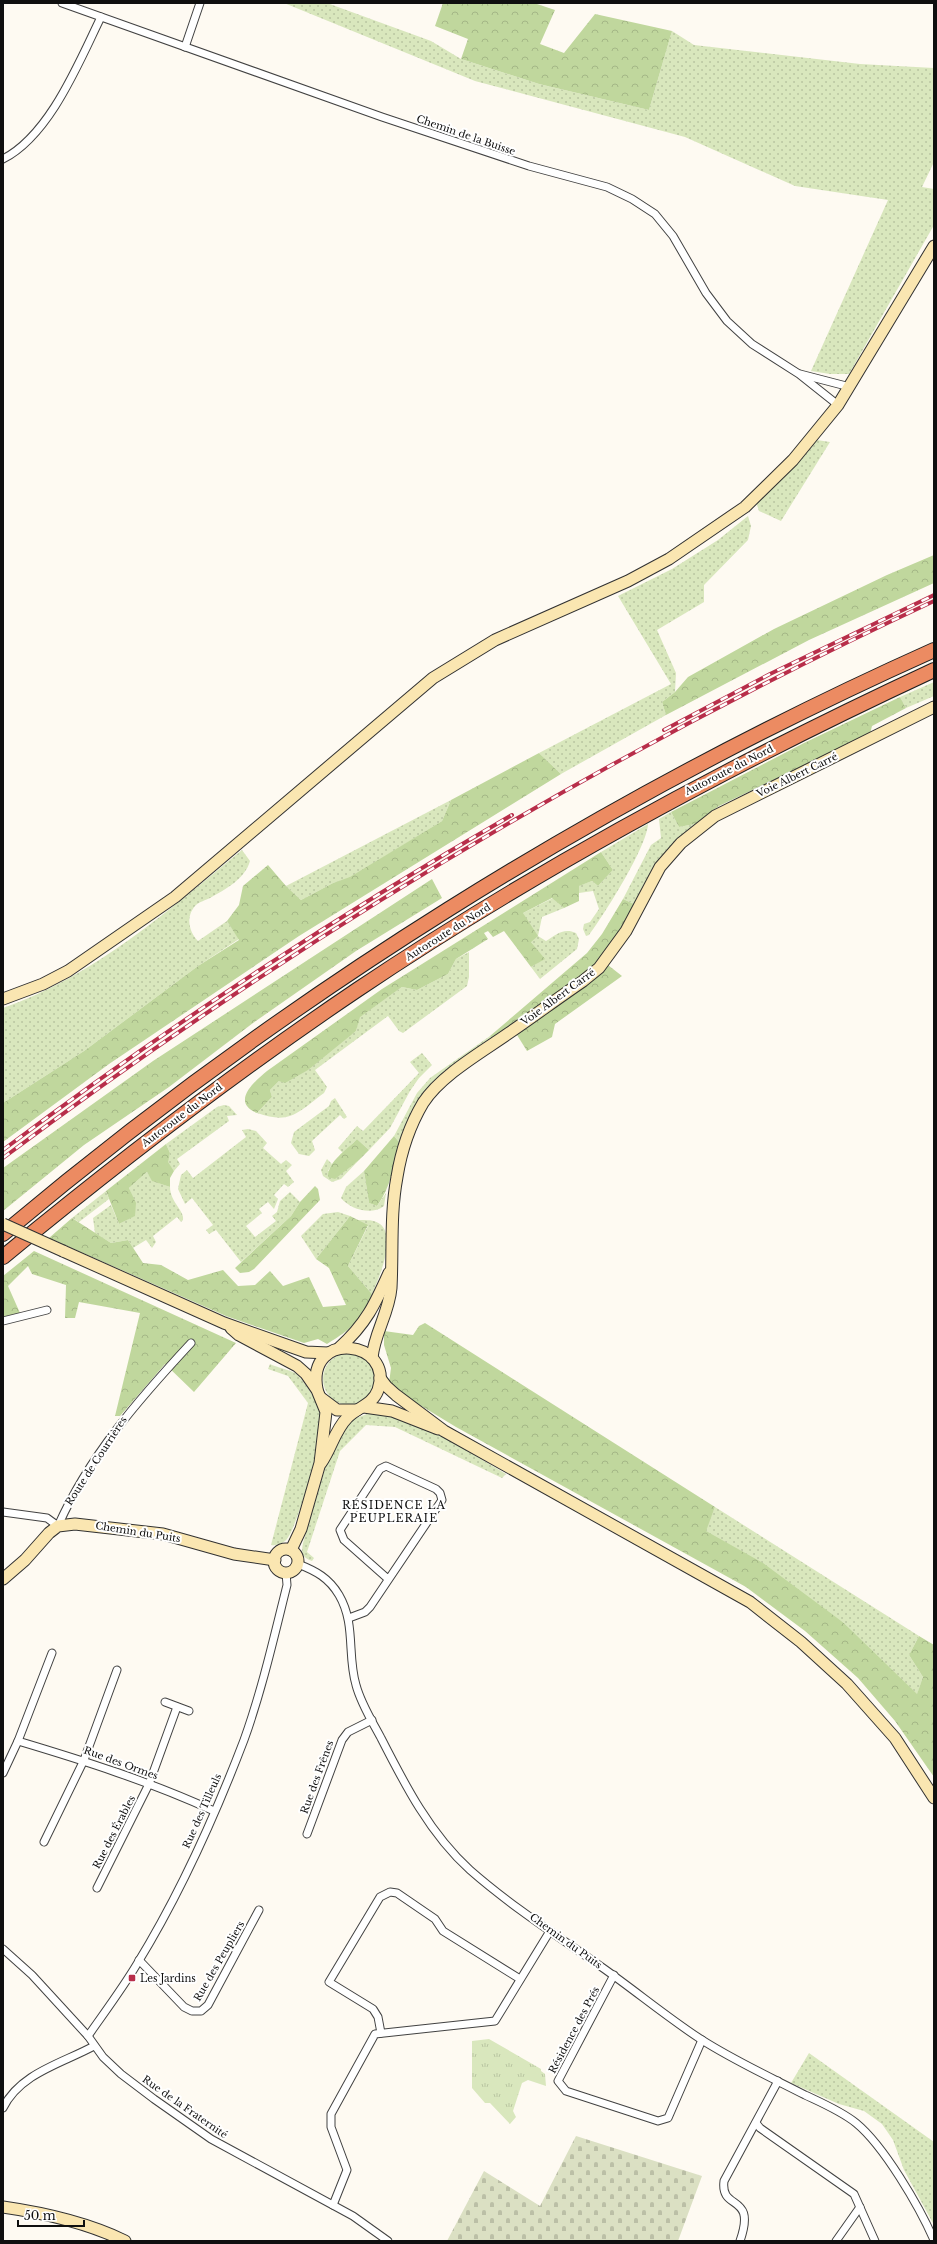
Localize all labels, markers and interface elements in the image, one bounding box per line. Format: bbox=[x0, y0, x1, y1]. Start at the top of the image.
street label: Chemin de la Buisse bbox=[415, 112, 518, 158]
street label: Autoroute du Nord bbox=[682, 742, 776, 798]
street label: Voie Albert Carré bbox=[753, 750, 840, 801]
street label: Autoroute du Nord bbox=[402, 900, 493, 964]
street label: Voie Albert Carré bbox=[518, 966, 598, 1029]
street label: Autoroute du Nord bbox=[138, 1080, 225, 1150]
street label: Route de Courrières bbox=[62, 1414, 130, 1508]
district label: RÉSIDENCE LA PEUPLERAIE bbox=[342, 1498, 446, 1525]
street label: Chemin du Puits bbox=[94, 1519, 182, 1545]
street label: Rue des Frênes bbox=[298, 1738, 336, 1816]
street label: Rue des Ormes bbox=[82, 1743, 160, 1783]
street label: Rue des Tilleuls bbox=[180, 1771, 225, 1850]
street label: Rue des Érables bbox=[89, 1792, 138, 1871]
street label: Chemin du Puits bbox=[527, 1910, 605, 1972]
street label: Rue des Peupliers bbox=[191, 1918, 247, 2003]
place label: Les Jardins bbox=[140, 1972, 196, 1985]
marker: Les Jardins bbox=[127, 1973, 137, 1983]
street label: Résidence des Prés bbox=[546, 1984, 603, 2076]
street label: Rue de la Fraternité bbox=[140, 2073, 230, 2141]
scale bar bbox=[18, 2202, 84, 2228]
text: 50 m bbox=[24, 2208, 56, 2223]

